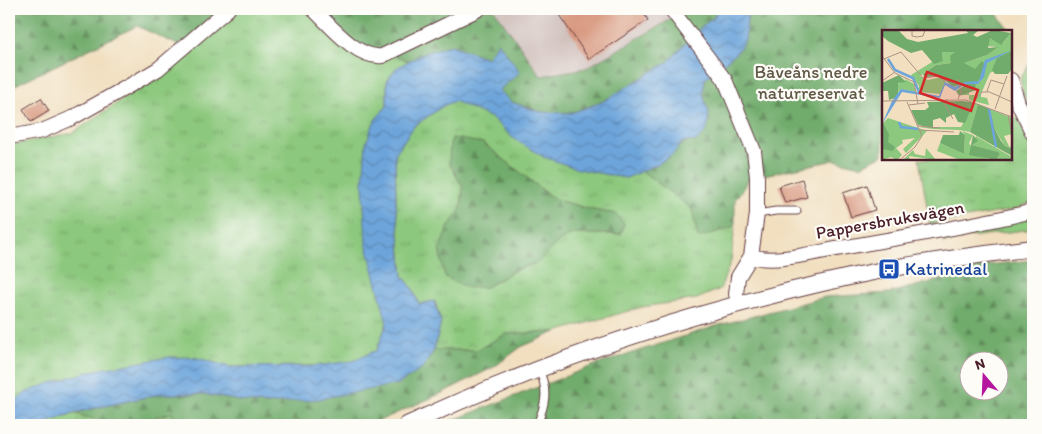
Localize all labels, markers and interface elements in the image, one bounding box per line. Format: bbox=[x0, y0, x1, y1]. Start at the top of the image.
inset map bbox=[882, 30, 1012, 160]
park label: Bäveåns nedre naturreservat bbox=[754, 61, 868, 104]
street label: Pappersbruksvägen bbox=[814, 196, 966, 244]
bus stop icon: Katrinedal bbox=[877, 257, 901, 281]
place label: Katrinedal bbox=[905, 258, 987, 280]
north arrow bbox=[960, 352, 1010, 402]
text: N bbox=[973, 355, 987, 374]

